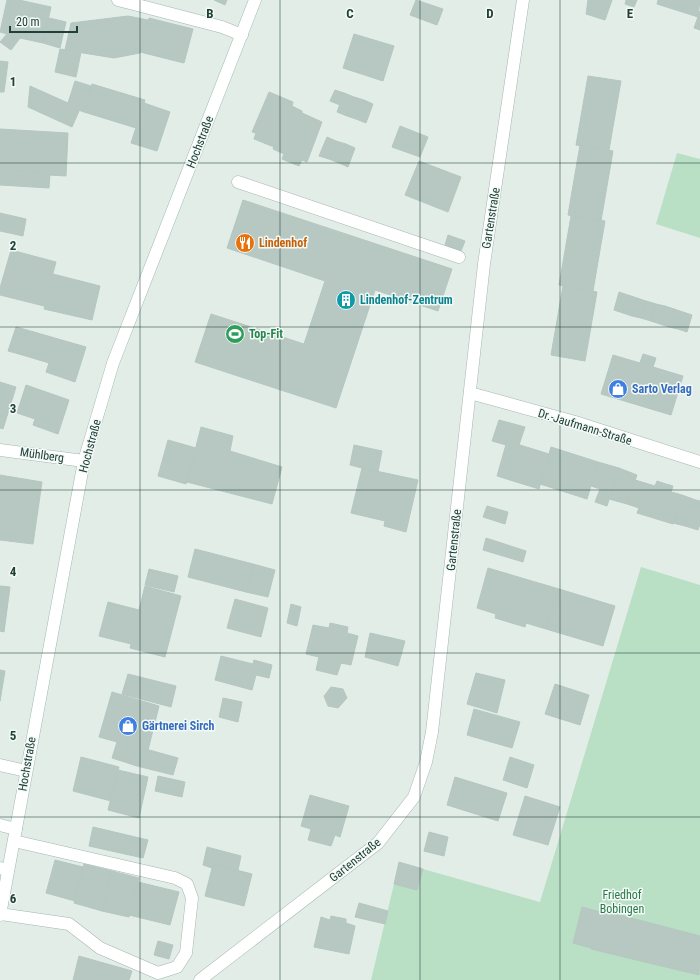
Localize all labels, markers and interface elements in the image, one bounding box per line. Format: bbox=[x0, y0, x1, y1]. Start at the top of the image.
text: B bbox=[206, 6, 214, 21]
text: C bbox=[346, 6, 354, 21]
text: D bbox=[486, 6, 494, 21]
text: E bbox=[627, 6, 634, 21]
scale bar bbox=[10, 8, 77, 34]
text: 20 m bbox=[16, 15, 40, 29]
text: 1 bbox=[10, 74, 16, 89]
street label: Hochstraße bbox=[184, 114, 217, 170]
street label: Gartenstraße bbox=[479, 186, 503, 250]
restaurant icon: Lindenhof bbox=[234, 232, 256, 254]
place label: Lindenhof bbox=[259, 236, 307, 250]
text: 2 bbox=[10, 238, 17, 253]
building icon: Lindenhof-Zentrum bbox=[335, 289, 357, 311]
place label: Lindenhof-Zentrum bbox=[360, 293, 453, 307]
sports icon: Top-Fit bbox=[224, 323, 246, 345]
place label: Top-Fit bbox=[249, 327, 283, 341]
shop icon: Sarto Verlag bbox=[607, 378, 629, 400]
place label: Sarto Verlag bbox=[632, 382, 692, 396]
text: 3 bbox=[10, 401, 16, 416]
street label: Dr.-Jaufmann-Straße bbox=[536, 406, 634, 448]
street label: Hochstraße bbox=[76, 417, 104, 474]
street label: Mühlberg bbox=[19, 445, 65, 465]
street label: Gartenstraße bbox=[444, 508, 464, 571]
text: 4 bbox=[10, 564, 17, 579]
shop icon: Gärtnerei Sirch bbox=[117, 715, 139, 737]
place label: Gärtnerei Sirch bbox=[142, 719, 215, 733]
text: 5 bbox=[10, 728, 17, 743]
street label: Hochstraße bbox=[15, 735, 39, 792]
street label: Gartenstraße bbox=[327, 835, 384, 885]
park label: Friedhof Bobingen bbox=[600, 888, 644, 916]
text: 6 bbox=[10, 891, 17, 906]

